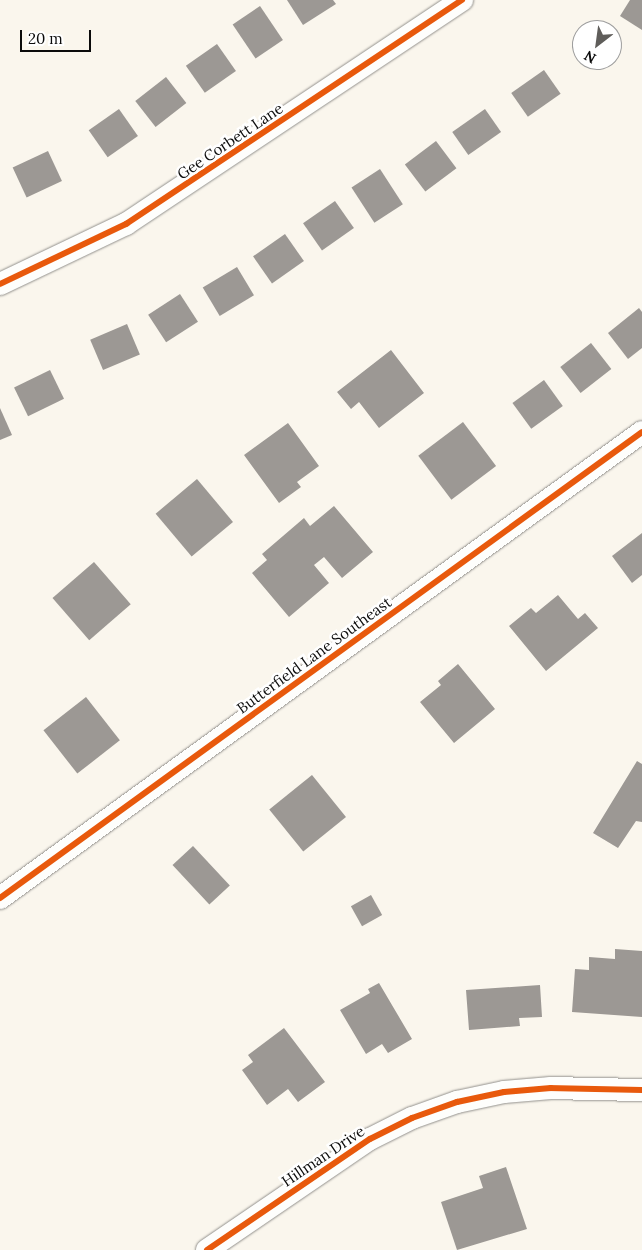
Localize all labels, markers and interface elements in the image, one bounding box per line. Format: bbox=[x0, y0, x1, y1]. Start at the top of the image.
scale bar bbox=[22, 20, 94, 52]
north arrow bbox=[572, 20, 622, 70]
text: 20 m bbox=[28, 29, 63, 48]
text: N bbox=[581, 47, 599, 68]
street label: Gee Corbett Lane bbox=[174, 99, 286, 183]
street label: Butterfield Lane Southeast bbox=[233, 593, 395, 717]
street label: Hillman Drive bbox=[278, 1122, 368, 1190]

